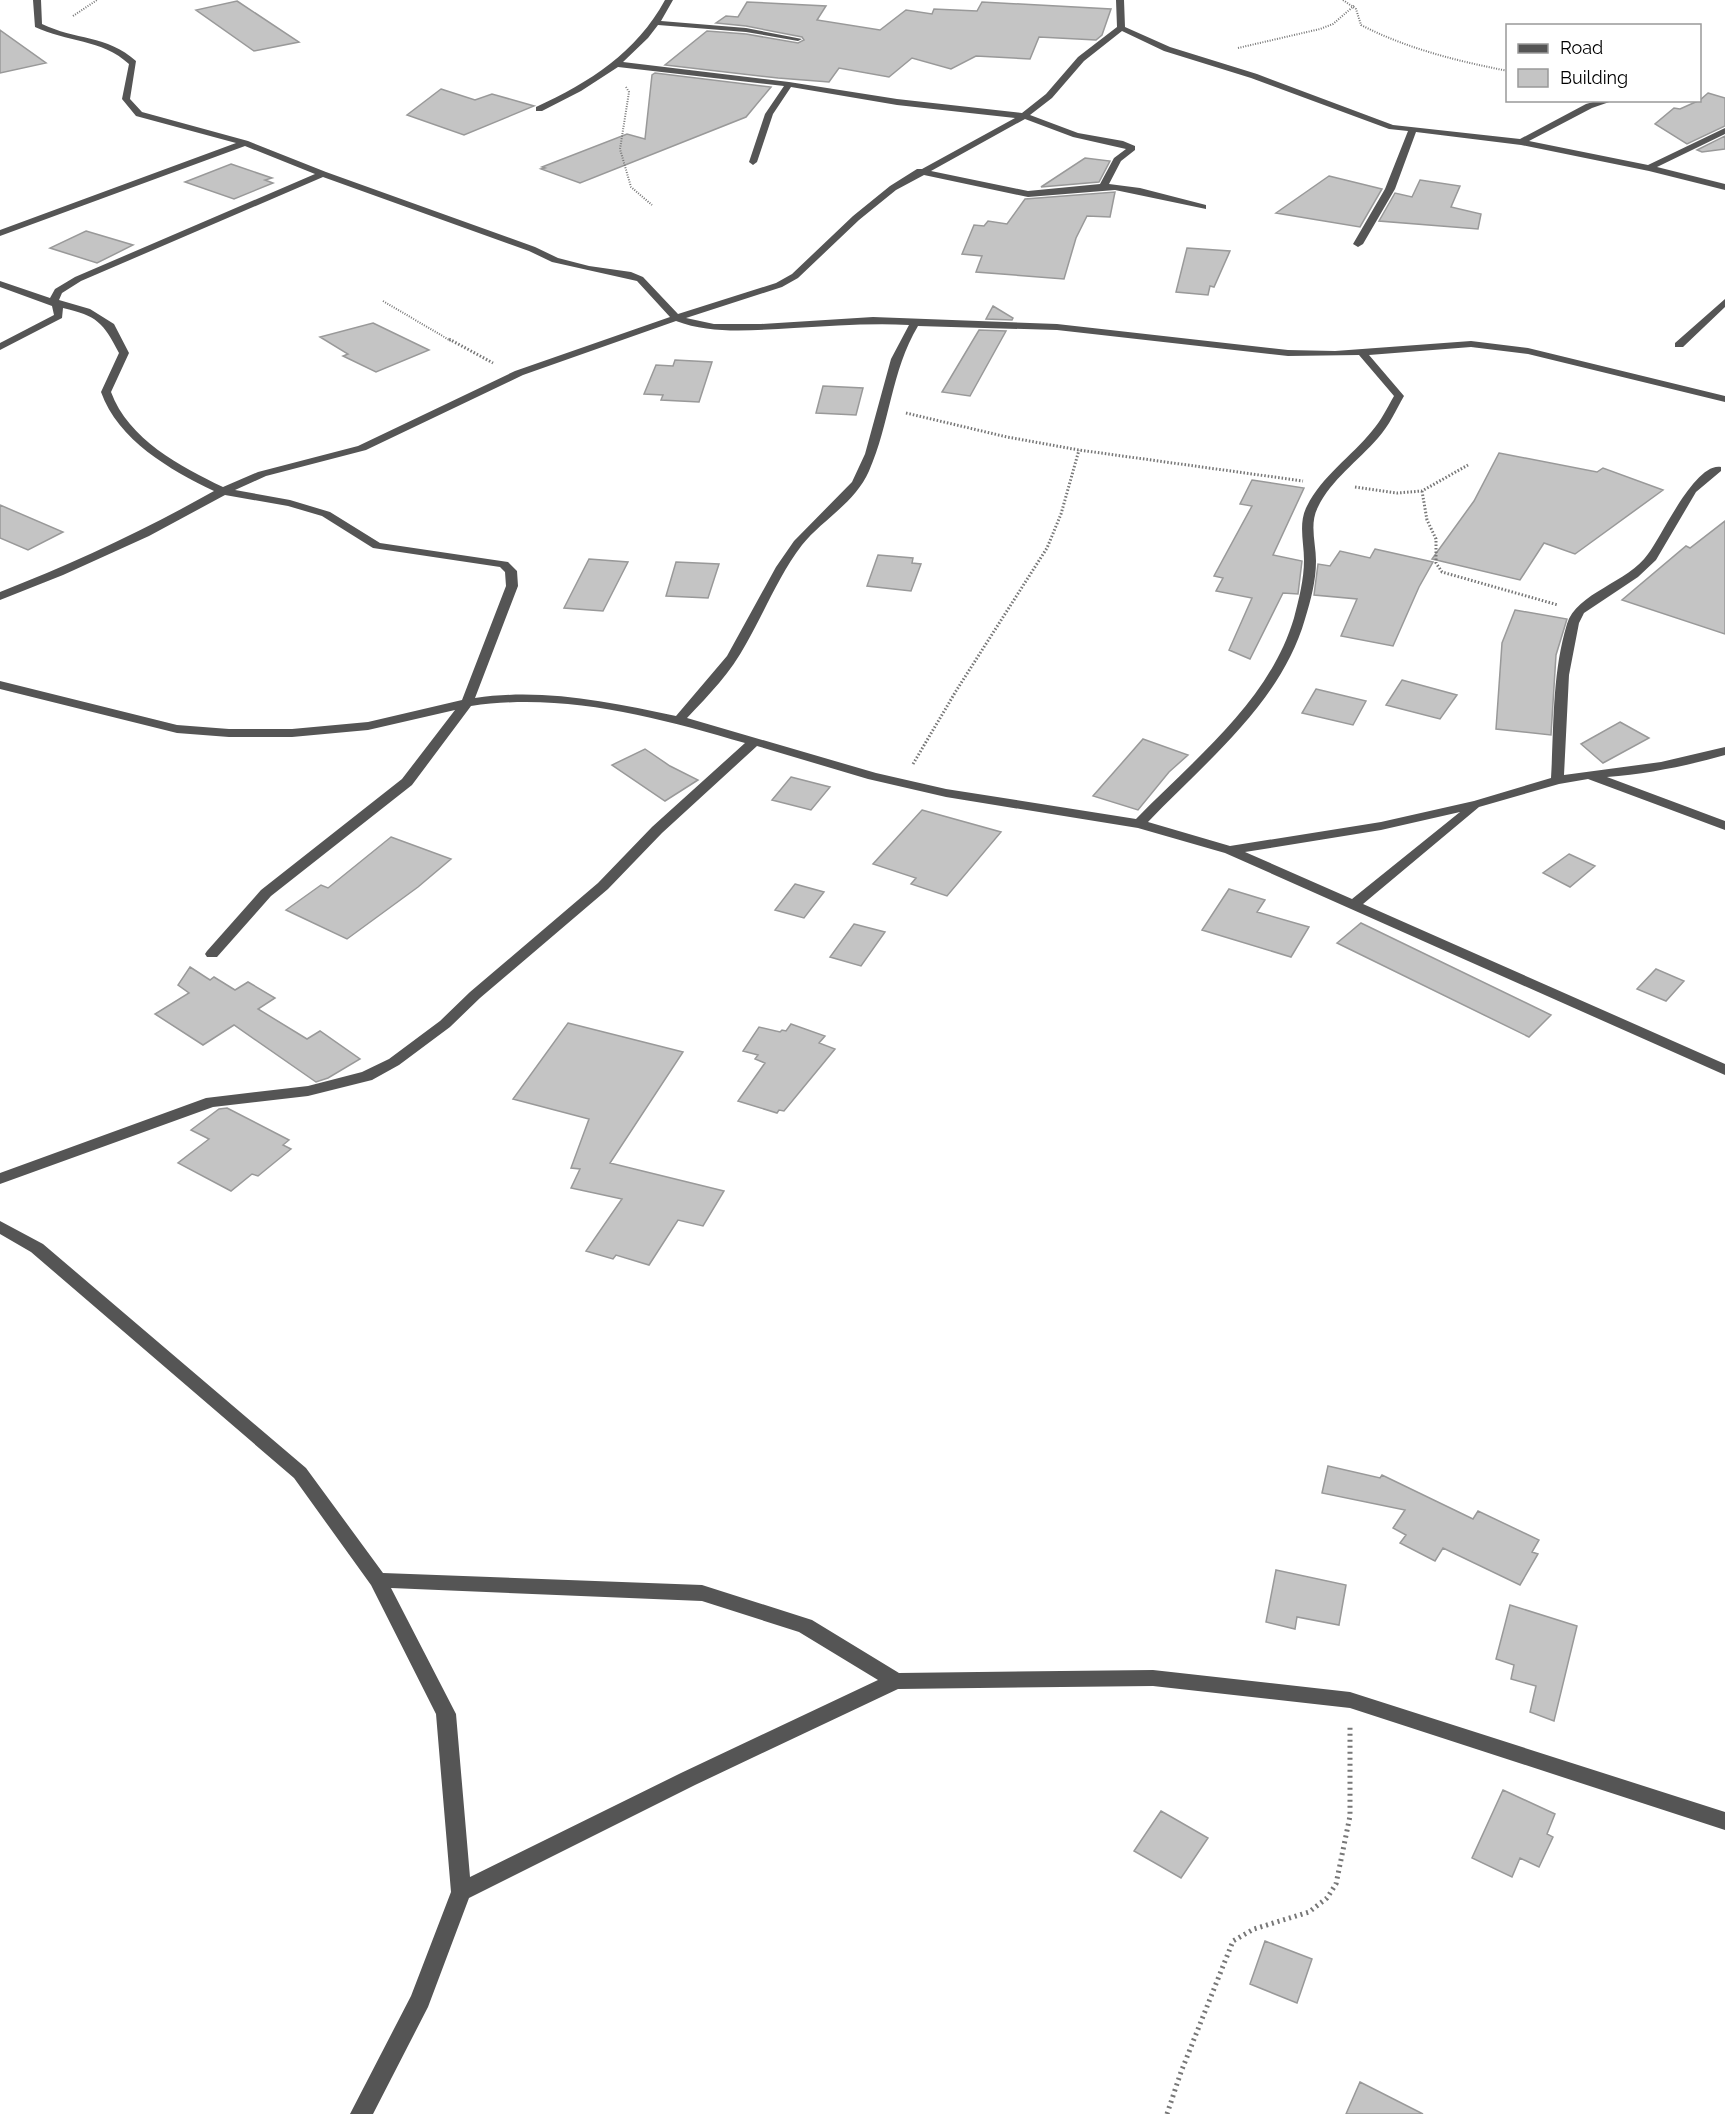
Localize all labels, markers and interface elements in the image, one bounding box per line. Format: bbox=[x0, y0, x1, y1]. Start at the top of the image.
legend bbox=[1506, 24, 1701, 102]
text: Road bbox=[1560, 37, 1603, 58]
text: Building bbox=[1560, 67, 1628, 88]

